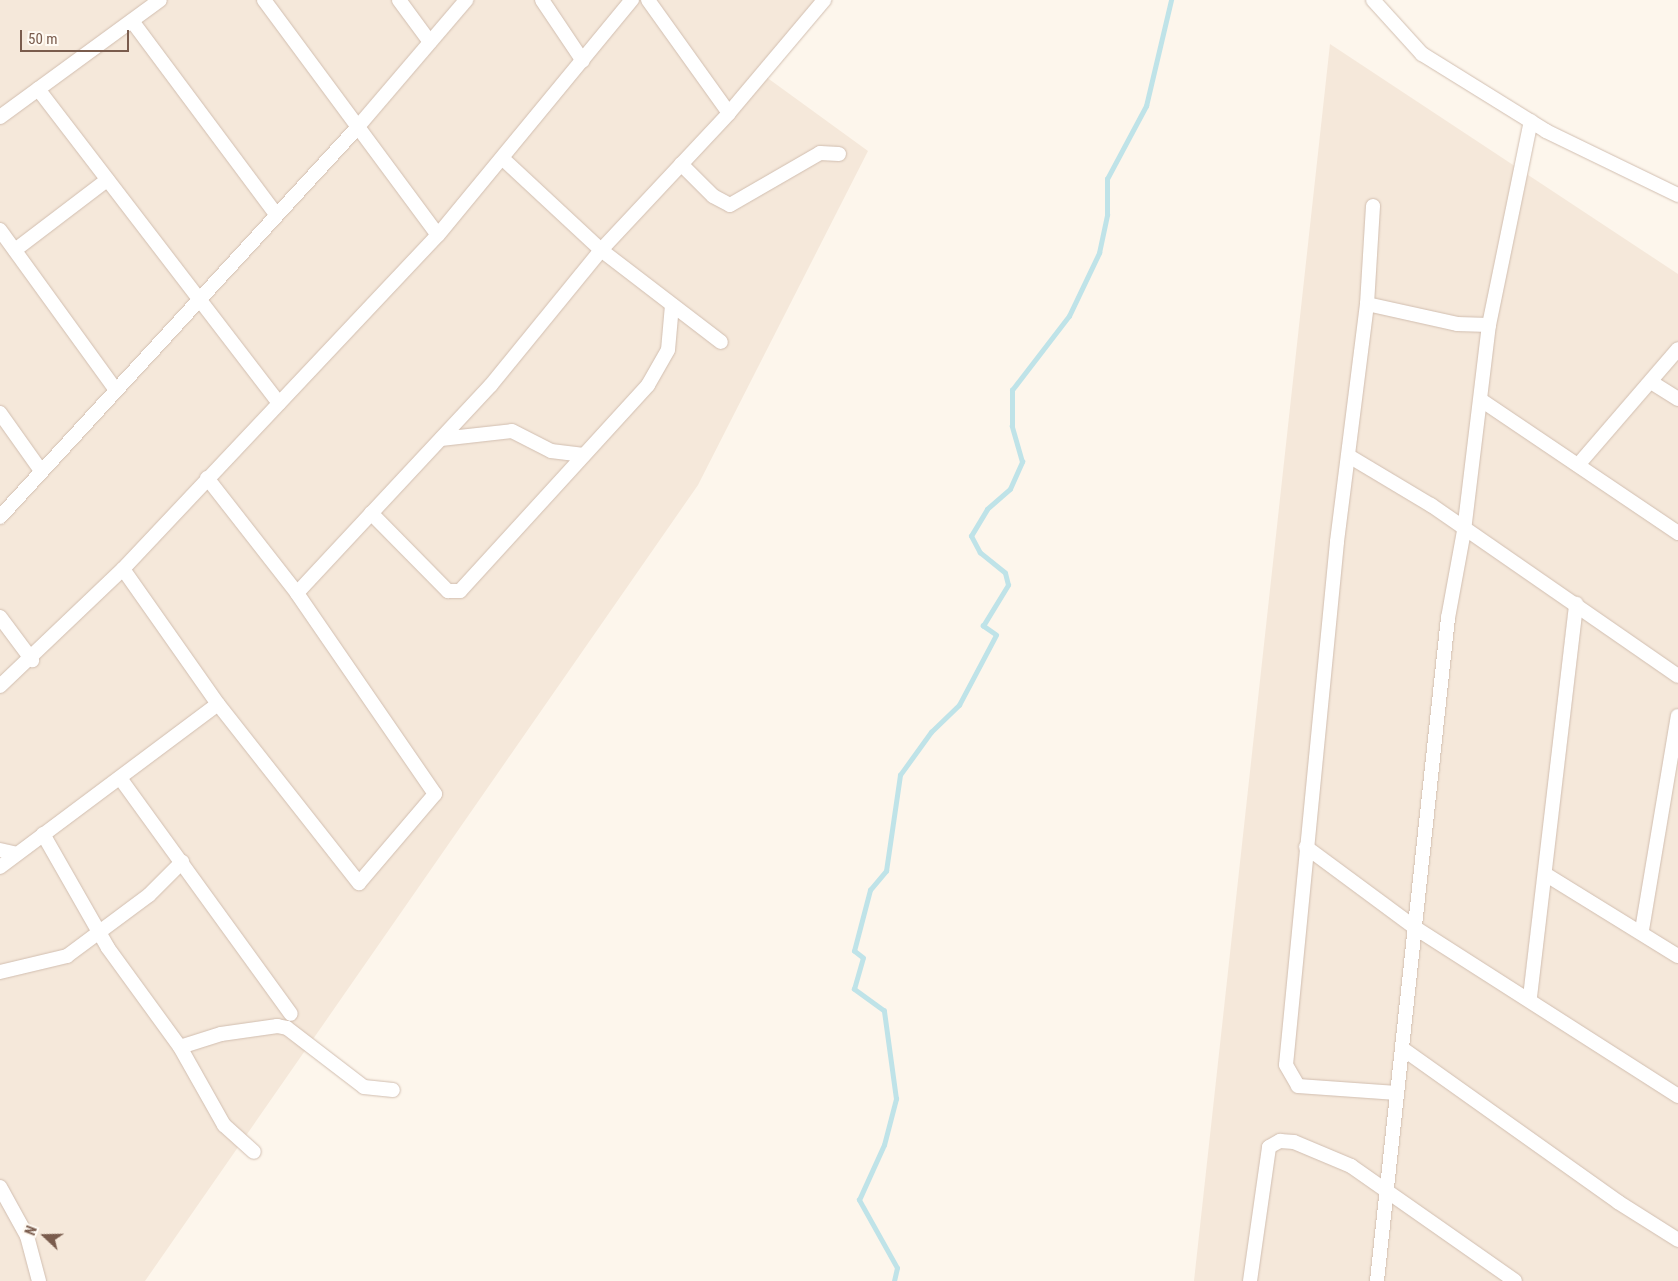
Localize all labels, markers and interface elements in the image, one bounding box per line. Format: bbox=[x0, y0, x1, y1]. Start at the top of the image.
scale bar bbox=[22, 20, 131, 52]
text: 50 m bbox=[28, 30, 58, 48]
north arrow bbox=[20, 1211, 70, 1261]
text: N bbox=[22, 1224, 40, 1238]

